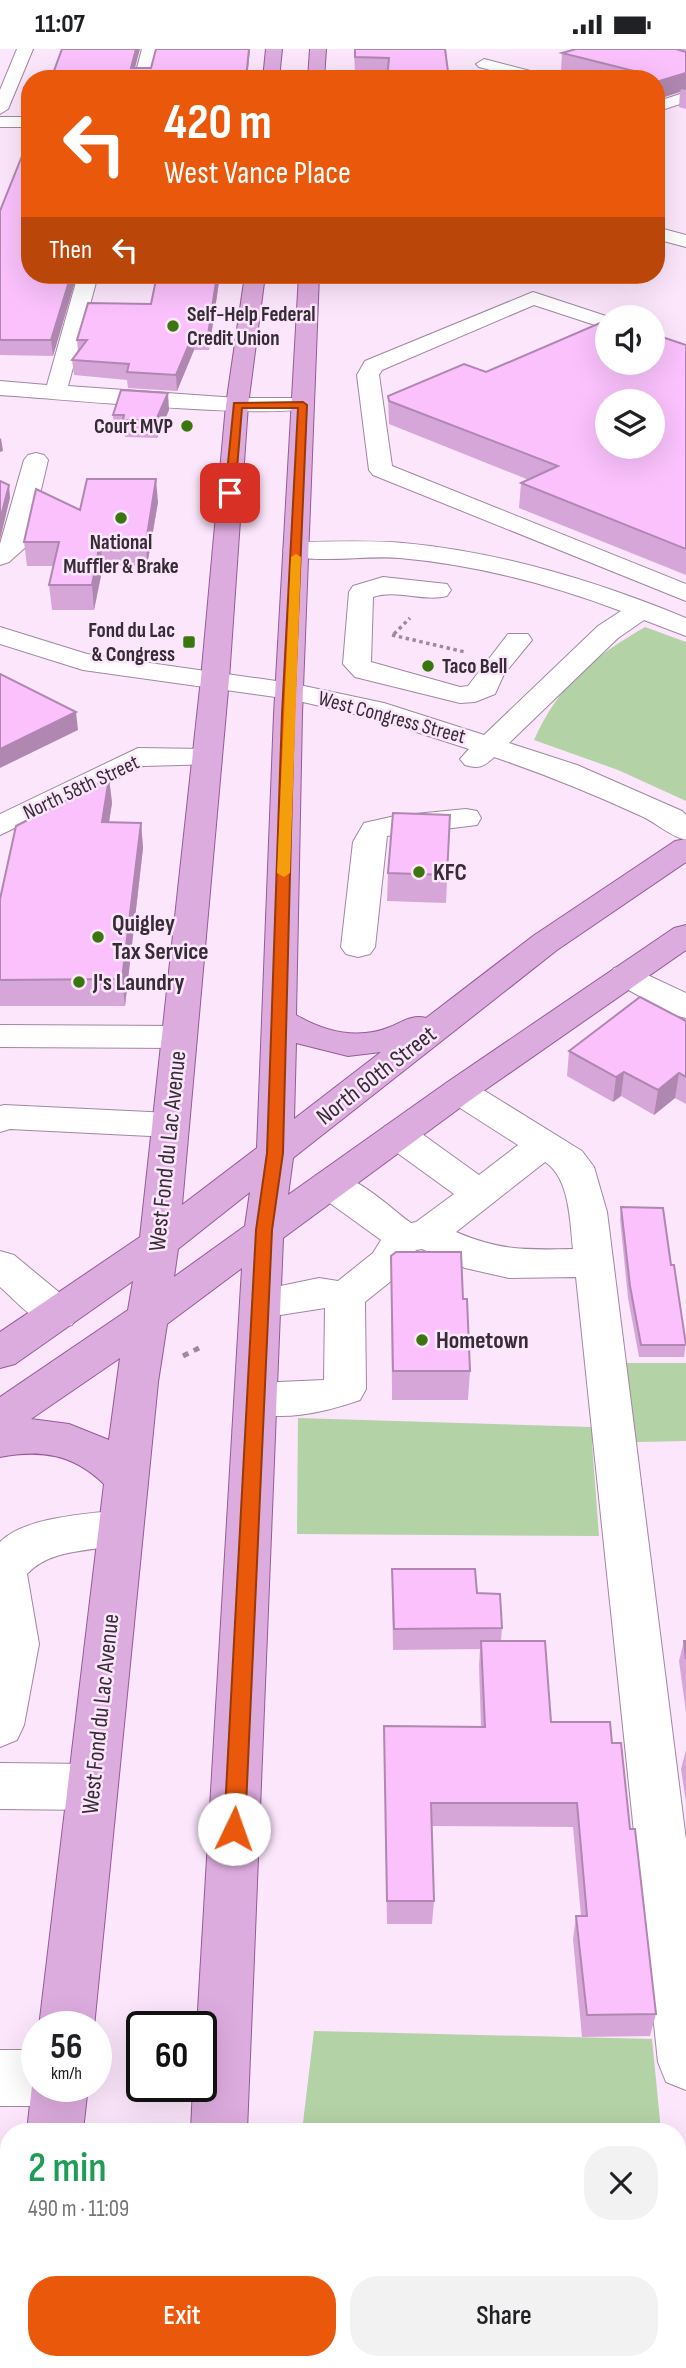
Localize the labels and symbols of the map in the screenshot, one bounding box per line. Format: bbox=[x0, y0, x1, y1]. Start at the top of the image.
place label: Self-Help Federal Credit Union bbox=[187, 302, 316, 351]
marker: Self-Help Federal Credit Union bbox=[165, 318, 181, 334]
place label: Court MVP bbox=[94, 414, 173, 439]
marker: Court MVP bbox=[179, 418, 195, 434]
pin bbox=[200, 463, 260, 523]
marker: National Muffler & Brake bbox=[113, 510, 129, 526]
place label: National Muffler & Brake bbox=[63, 530, 179, 579]
place label: Fond du Lac & Congress bbox=[88, 618, 175, 667]
marker: Fond du Lac & Congress bbox=[181, 634, 197, 650]
place label: Taco Bell bbox=[442, 654, 507, 679]
marker: Taco Bell bbox=[420, 658, 436, 674]
street label: West Congress Street bbox=[315, 686, 468, 749]
street label: North 58th Street bbox=[19, 750, 143, 825]
place label: KFC bbox=[433, 858, 467, 887]
marker: KFC bbox=[411, 864, 427, 880]
place label: Quigley Tax Service bbox=[112, 909, 209, 966]
marker: Quigley Tax Service bbox=[90, 929, 106, 945]
place label: J's Laundry bbox=[92, 968, 184, 997]
marker: J's Laundry bbox=[71, 974, 87, 990]
street label: North 60th Street bbox=[311, 1020, 442, 1131]
street label: West Fond du Lac Avenue bbox=[143, 1049, 192, 1253]
place label: Hometown bbox=[436, 1326, 529, 1355]
marker: Hometown bbox=[414, 1332, 430, 1348]
street label: West Fond du Lac Avenue bbox=[76, 1612, 125, 1816]
position arrow bbox=[197, 1792, 271, 1866]
speed limit sign: 60 bbox=[126, 2011, 217, 2102]

